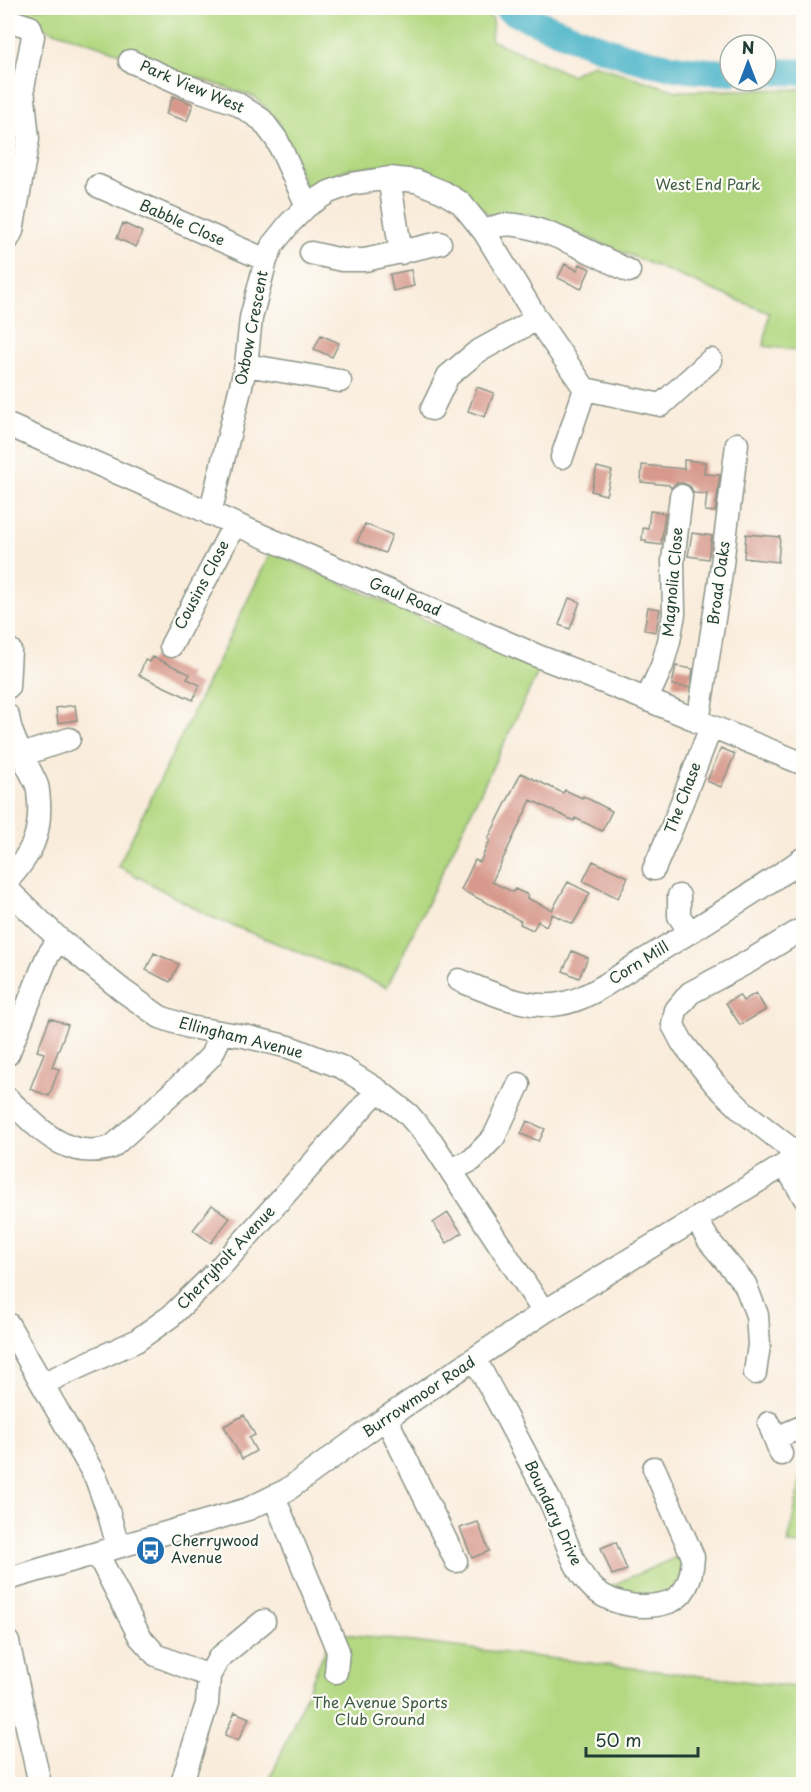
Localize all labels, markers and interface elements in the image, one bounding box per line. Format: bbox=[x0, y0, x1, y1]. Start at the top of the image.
north arrow bbox=[718, 33, 778, 93]
text: N bbox=[742, 35, 754, 59]
street label: Park View West bbox=[137, 53, 248, 118]
park label: West End Park bbox=[656, 172, 760, 195]
street label: Babble Close bbox=[136, 193, 229, 251]
street label: Oxbow Crescent bbox=[228, 268, 273, 387]
street label: Magnolia Close bbox=[655, 526, 688, 638]
street label: Cousins Close bbox=[167, 536, 234, 633]
street label: Broad Oaks bbox=[700, 539, 735, 626]
street label: Gaul Road bbox=[366, 570, 445, 621]
street label: The Chase bbox=[657, 758, 706, 836]
street label: Corn Mill bbox=[604, 934, 673, 989]
street label: Ellingham Avenue bbox=[177, 1010, 306, 1063]
street label: Cherryholt Avenue bbox=[170, 1200, 279, 1314]
street label: Burrowmoor Road bbox=[357, 1349, 479, 1442]
street label: Boundary Drive bbox=[520, 1456, 589, 1569]
place label: Cherrywood Avenue bbox=[171, 1528, 259, 1568]
bus stop icon: Cherrywood Avenue bbox=[134, 1534, 166, 1566]
park label: The Avenue Sports Club Ground bbox=[312, 1690, 448, 1730]
scale bar bbox=[586, 1720, 698, 1758]
text: 50 m bbox=[595, 1726, 642, 1753]

